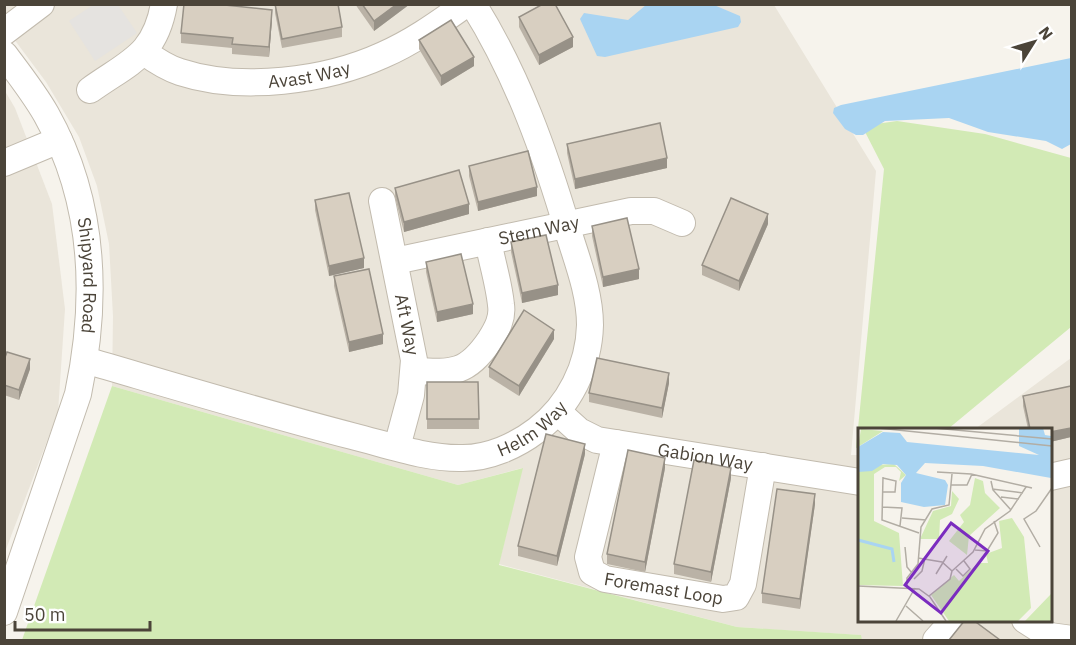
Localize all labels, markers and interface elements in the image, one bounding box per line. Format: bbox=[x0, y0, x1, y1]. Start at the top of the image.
north arrow bbox=[1004, 12, 1064, 72]
text: N bbox=[1035, 22, 1057, 44]
street label: Avast Way bbox=[267, 56, 353, 93]
street label: Stern Way bbox=[496, 210, 581, 250]
street label: Shipyard Road bbox=[72, 215, 102, 335]
street label: Aft Way bbox=[390, 292, 425, 357]
street label: Helm Way bbox=[494, 396, 572, 462]
inset map bbox=[858, 428, 1052, 621]
street label: Gabion Way bbox=[656, 438, 755, 476]
street label: Foremast Loop bbox=[602, 567, 725, 610]
scale bar bbox=[15, 594, 150, 632]
text: 50 m bbox=[24, 603, 66, 626]

